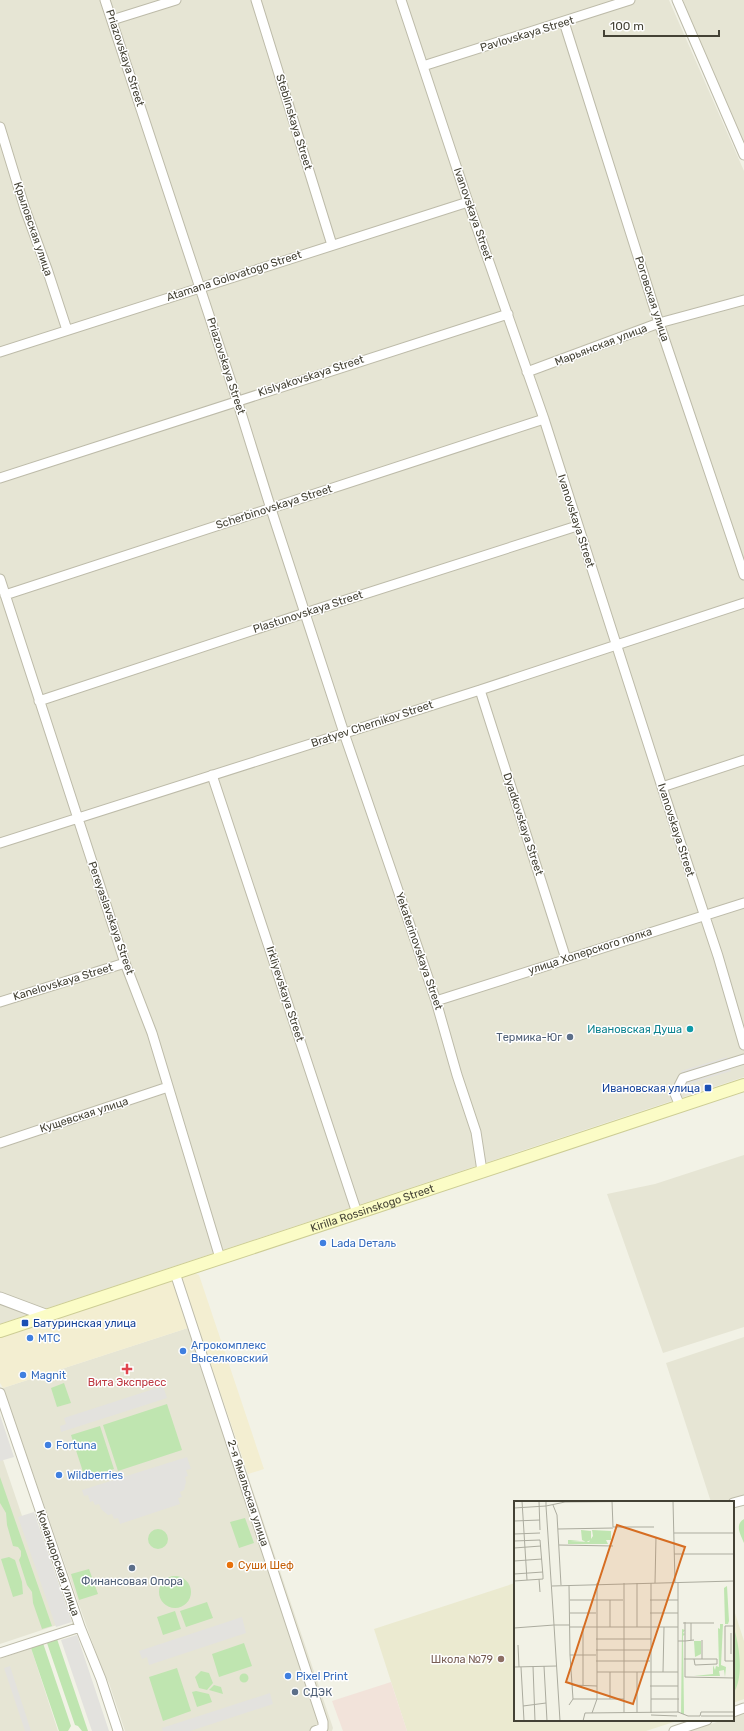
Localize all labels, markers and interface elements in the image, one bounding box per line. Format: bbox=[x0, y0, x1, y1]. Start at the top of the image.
street label: Priazovskaya Street bbox=[103, 8, 147, 109]
scale bar bbox=[604, 12, 719, 38]
street label: Pavlovskaya Street bbox=[479, 13, 576, 54]
text: 100 m bbox=[610, 19, 644, 33]
street label: Steblinskaya Street bbox=[273, 73, 315, 172]
street label: Ivanovskaya Street bbox=[451, 166, 495, 263]
street label: Крыловская улица bbox=[11, 180, 55, 278]
street label: Atamana Golovatogo Street bbox=[165, 248, 304, 304]
street label: Роговская улица bbox=[632, 255, 672, 343]
street label: Priazovskaya Street bbox=[204, 316, 248, 417]
street label: Марьянская улица bbox=[553, 321, 649, 369]
street label: Kislyakovskaya Street bbox=[256, 353, 366, 399]
street label: Ivanovskaya Street bbox=[555, 473, 597, 570]
street label: Scherbinovskaya Street bbox=[214, 482, 334, 532]
street label: Plastunovskaya Street bbox=[252, 588, 365, 636]
street label: Bratyev Chernikov Street bbox=[309, 698, 435, 750]
street label: Dyadkovskaya Street bbox=[500, 771, 546, 878]
street label: Ivanovskaya Street bbox=[655, 782, 697, 879]
street label: Pereyaslavskaya Street bbox=[86, 860, 137, 977]
street label: Yekaterinovskaya Street bbox=[393, 891, 445, 1012]
street label: улица Хоперского полка bbox=[526, 925, 654, 977]
street label: Irkliyevskaya Street bbox=[263, 945, 307, 1044]
street label: Kanelovskaya Street bbox=[12, 960, 115, 1003]
place label: Ивановская Душа bbox=[587, 1023, 682, 1036]
marker: Ивановская Душа bbox=[685, 1024, 695, 1034]
place label: Термика-Юг bbox=[496, 1031, 562, 1044]
marker: Термика-Юг bbox=[565, 1032, 575, 1042]
place label: Ивановская улица bbox=[602, 1082, 700, 1095]
marker: Ивановская улица bbox=[703, 1083, 713, 1093]
street label: Кущевская улица bbox=[38, 1095, 130, 1135]
street label: Kirilla Rossinskogo Street bbox=[309, 1181, 436, 1234]
place label: Lada Dеталь bbox=[331, 1237, 396, 1250]
marker: Lada Dеталь bbox=[318, 1238, 328, 1248]
place label: Батуринская улица bbox=[33, 1317, 136, 1330]
marker: Батуринская улица bbox=[20, 1318, 30, 1328]
place label: МТС bbox=[38, 1332, 60, 1345]
marker: МТС bbox=[25, 1333, 35, 1343]
place label: Агрокомплекс Выселковский bbox=[191, 1339, 268, 1365]
marker: Агрокомплекс Выселковский bbox=[178, 1346, 188, 1356]
marker: Вита Экспресс bbox=[122, 1364, 132, 1374]
place label: Magnit bbox=[31, 1369, 67, 1382]
marker: Magnit bbox=[18, 1370, 28, 1380]
place label: Вита Экспресс bbox=[88, 1376, 166, 1389]
street label: 2-я Ямальская улица bbox=[225, 1438, 271, 1548]
place label: Fortuna bbox=[56, 1439, 96, 1452]
marker: Fortuna bbox=[43, 1440, 53, 1450]
place label: Wildberries bbox=[67, 1469, 124, 1482]
marker: Wildberries bbox=[54, 1470, 64, 1480]
inset map bbox=[514, 1501, 734, 1721]
street label: Командорская улица bbox=[34, 1508, 82, 1618]
place label: Суши Шеф bbox=[238, 1559, 294, 1572]
marker: Суши Шеф bbox=[225, 1560, 235, 1570]
marker: Финансовая Опора bbox=[127, 1563, 137, 1573]
place label: Финансовая Опора bbox=[81, 1575, 183, 1588]
place label: Школа №79 bbox=[431, 1653, 493, 1666]
marker: Школа №79 bbox=[496, 1654, 506, 1664]
place label: Pixel Print bbox=[296, 1670, 349, 1683]
marker: Pixel Print bbox=[283, 1671, 293, 1681]
place label: СДЭК bbox=[303, 1686, 332, 1699]
marker: СДЭК bbox=[290, 1687, 300, 1697]

